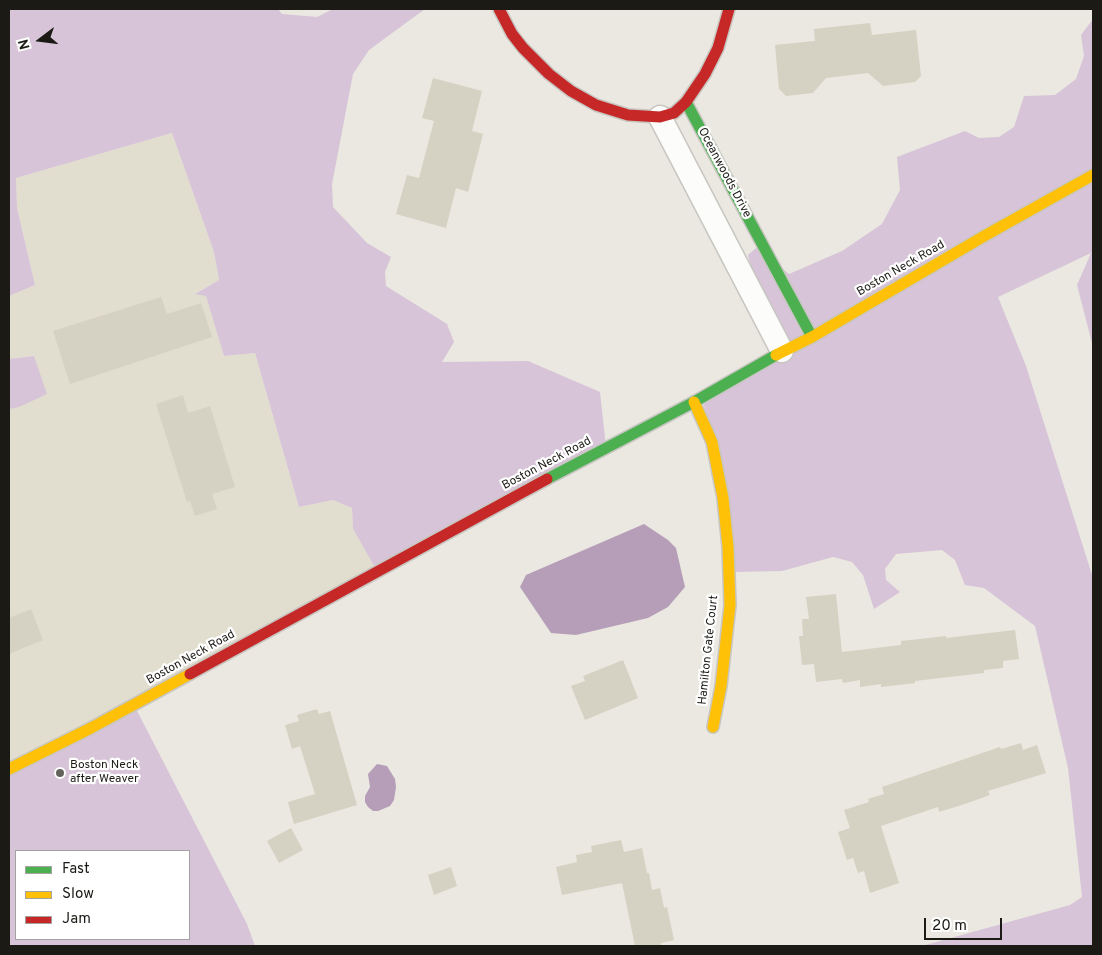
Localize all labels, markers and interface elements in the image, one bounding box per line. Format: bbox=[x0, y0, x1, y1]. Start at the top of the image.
north arrow bbox=[15, 15, 65, 65]
text: N bbox=[16, 37, 35, 51]
street label: Oceanwoods Drive bbox=[694, 125, 754, 221]
street label: Boston Neck Road bbox=[855, 238, 947, 300]
street label: Boston Neck Road bbox=[500, 434, 594, 494]
street label: Hamilton Gate Court bbox=[696, 594, 722, 706]
street label: Boston Neck Road bbox=[144, 628, 238, 688]
place label: Boston Neck after Weaver bbox=[70, 759, 139, 787]
marker: Boston Neck after Weaver bbox=[54, 767, 66, 779]
legend bbox=[15, 850, 190, 940]
text: Fast bbox=[62, 860, 90, 879]
text: Slow bbox=[62, 885, 94, 904]
scale bar bbox=[927, 908, 1004, 940]
text: Jam bbox=[62, 910, 91, 929]
text: 20 m bbox=[932, 917, 967, 936]

